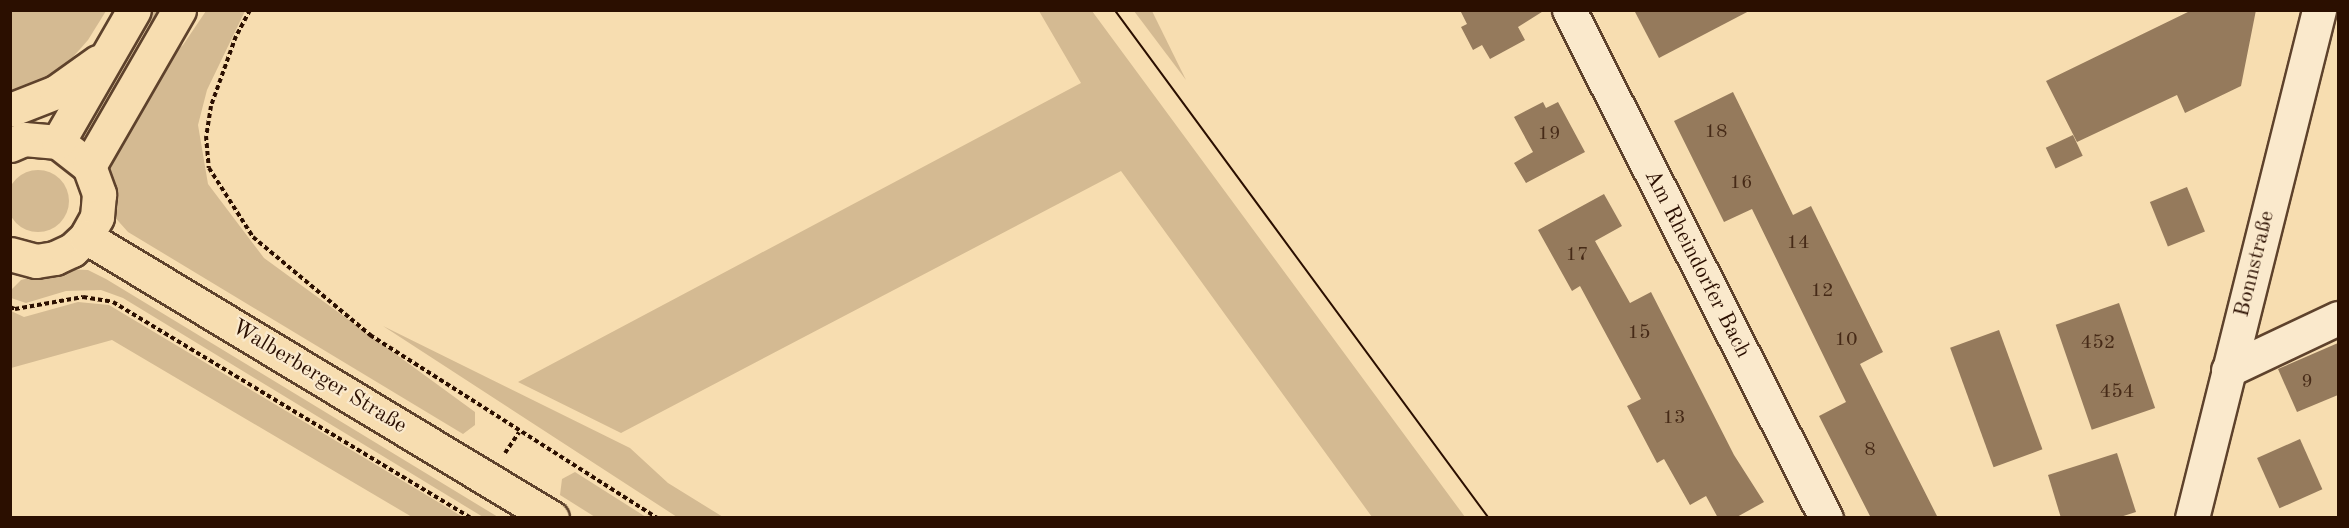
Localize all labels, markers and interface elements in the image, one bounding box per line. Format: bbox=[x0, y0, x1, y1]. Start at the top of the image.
house number: 18 bbox=[1704, 120, 1728, 144]
house number: 19 bbox=[1537, 122, 1561, 146]
street label: Am Rheindorfer Bach bbox=[1638, 165, 1756, 363]
house number: 16 bbox=[1729, 171, 1753, 195]
street label: Bonnstraße bbox=[2229, 208, 2281, 320]
house number: 14 bbox=[1786, 231, 1810, 255]
house number: 17 bbox=[1565, 243, 1589, 267]
house number: 12 bbox=[1810, 279, 1834, 303]
street label: Walberberger Straße bbox=[227, 314, 411, 440]
house number: 15 bbox=[1627, 321, 1651, 345]
house number: 10 bbox=[1834, 328, 1858, 352]
house number: 452 bbox=[2081, 331, 2115, 355]
house number: 9 bbox=[2301, 370, 2313, 394]
house number: 454 bbox=[2100, 380, 2134, 404]
house number: 13 bbox=[1662, 406, 1686, 430]
house number: 8 bbox=[1864, 438, 1876, 462]

